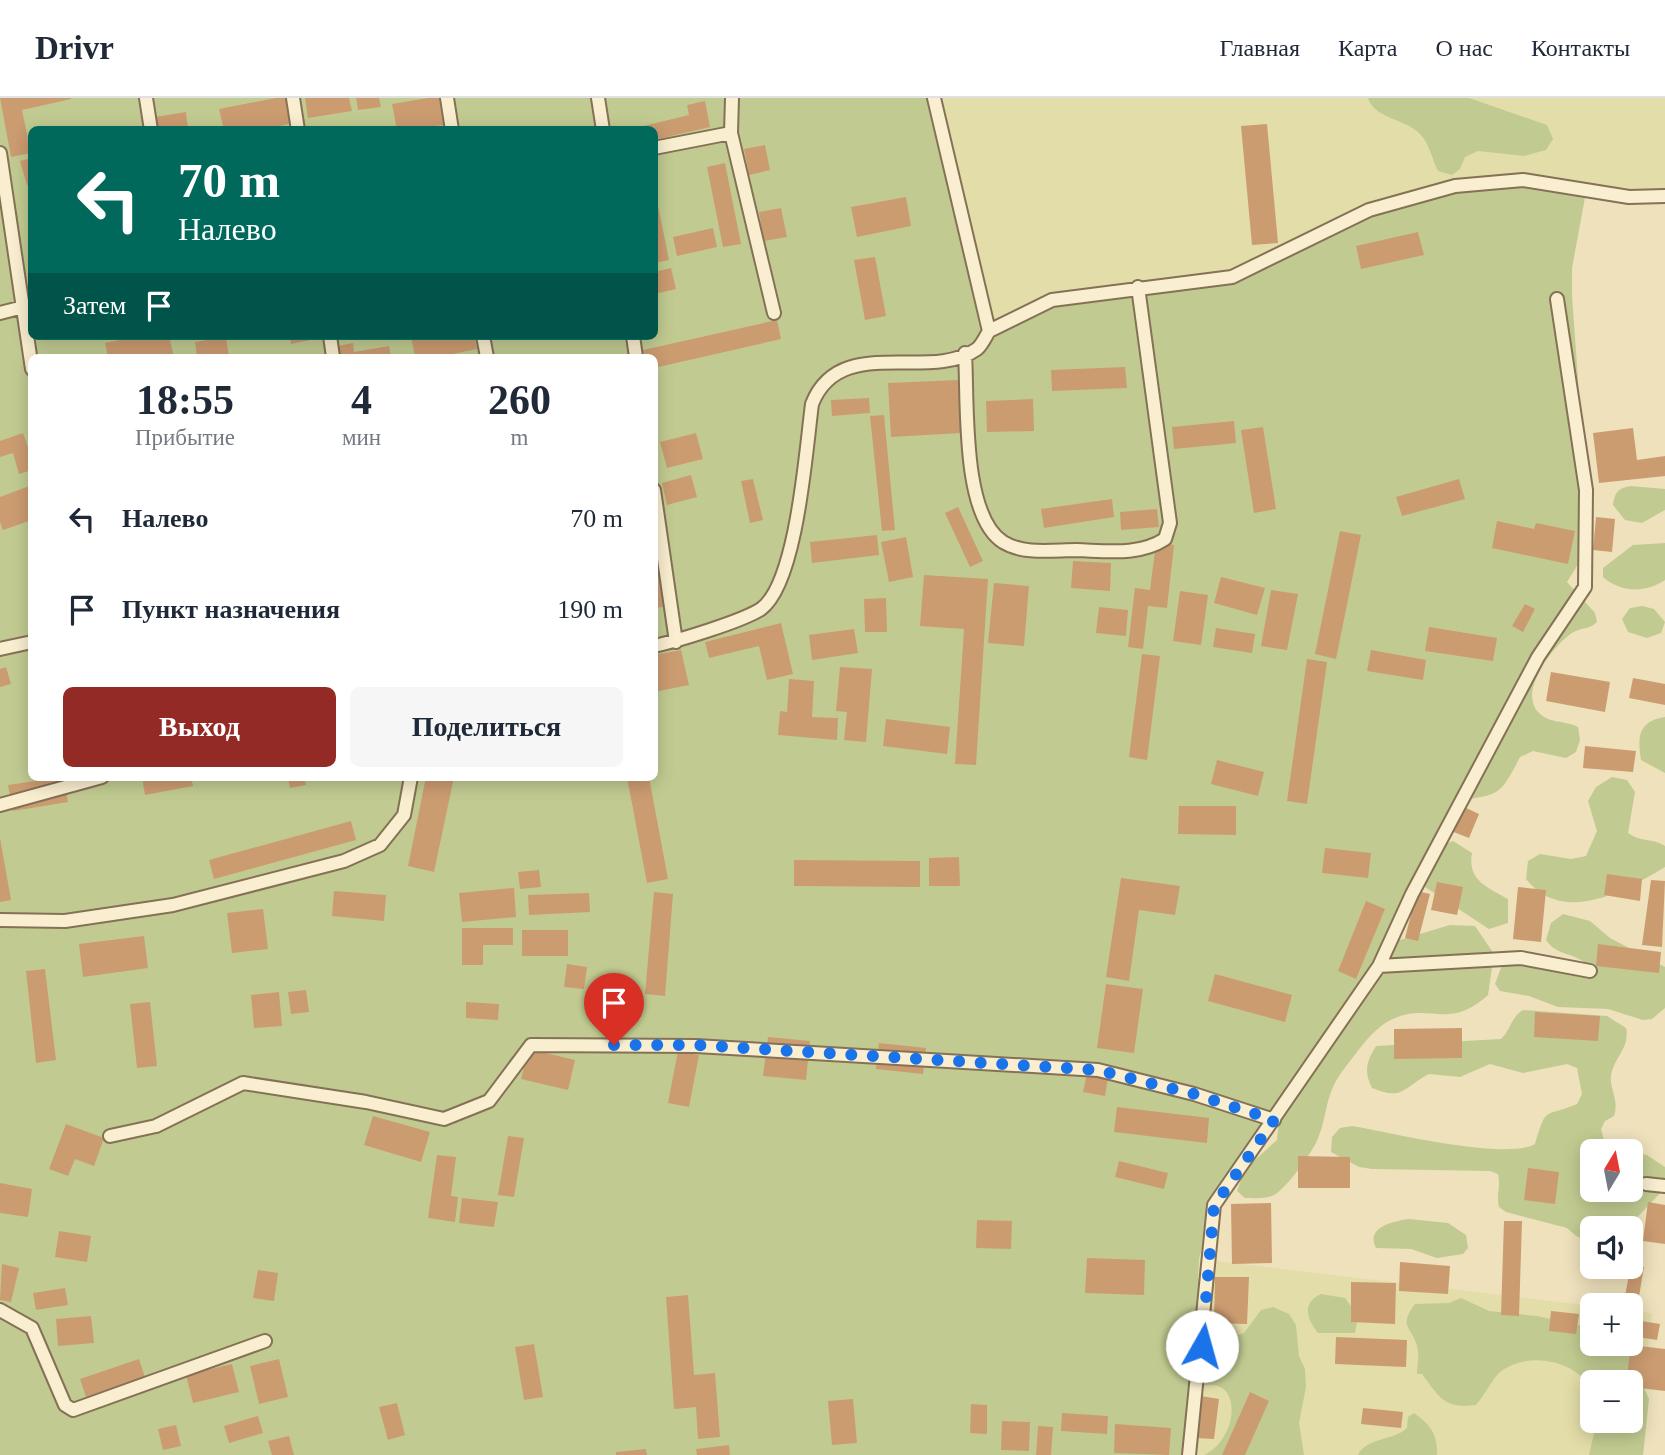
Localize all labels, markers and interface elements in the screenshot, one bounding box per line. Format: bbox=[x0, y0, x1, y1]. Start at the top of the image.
text: Drivr bbox=[35, 30, 114, 66]
text: Главная bbox=[1219, 35, 1300, 61]
text: Карта bbox=[1338, 35, 1397, 61]
text: О нас bbox=[1435, 35, 1493, 61]
text: Контакты bbox=[1531, 35, 1630, 61]
text: 70 m bbox=[178, 153, 280, 208]
icon: left bbox=[63, 154, 154, 245]
text: Налево bbox=[178, 211, 277, 247]
icon: arrive bbox=[140, 287, 178, 325]
text: Затем bbox=[63, 291, 126, 320]
text: 18:55 bbox=[136, 377, 234, 423]
text: 4 bbox=[351, 377, 372, 423]
text: 260 bbox=[488, 377, 551, 423]
text: Прибытие bbox=[135, 425, 235, 450]
text: мин bbox=[342, 425, 381, 450]
text: m bbox=[511, 425, 528, 450]
icon: left bbox=[63, 500, 101, 538]
text: Налево bbox=[122, 504, 208, 533]
text: 70 m bbox=[570, 504, 623, 533]
icon: arrive bbox=[63, 591, 101, 629]
text: Пункт назначения bbox=[122, 595, 340, 624]
text: 190 m bbox=[557, 595, 623, 624]
button: Выход bbox=[63, 687, 336, 767]
button: Поделиться bbox=[350, 687, 623, 767]
pin bbox=[584, 973, 644, 1045]
icon: arrive bbox=[595, 984, 633, 1022]
north arrow bbox=[1580, 1139, 1643, 1202]
map controls bbox=[1580, 1139, 1643, 1433]
button: sound bbox=[1580, 1216, 1643, 1279]
button: + bbox=[1580, 1293, 1643, 1356]
position arrow bbox=[1165, 1309, 1239, 1383]
button: − bbox=[1580, 1370, 1643, 1433]

